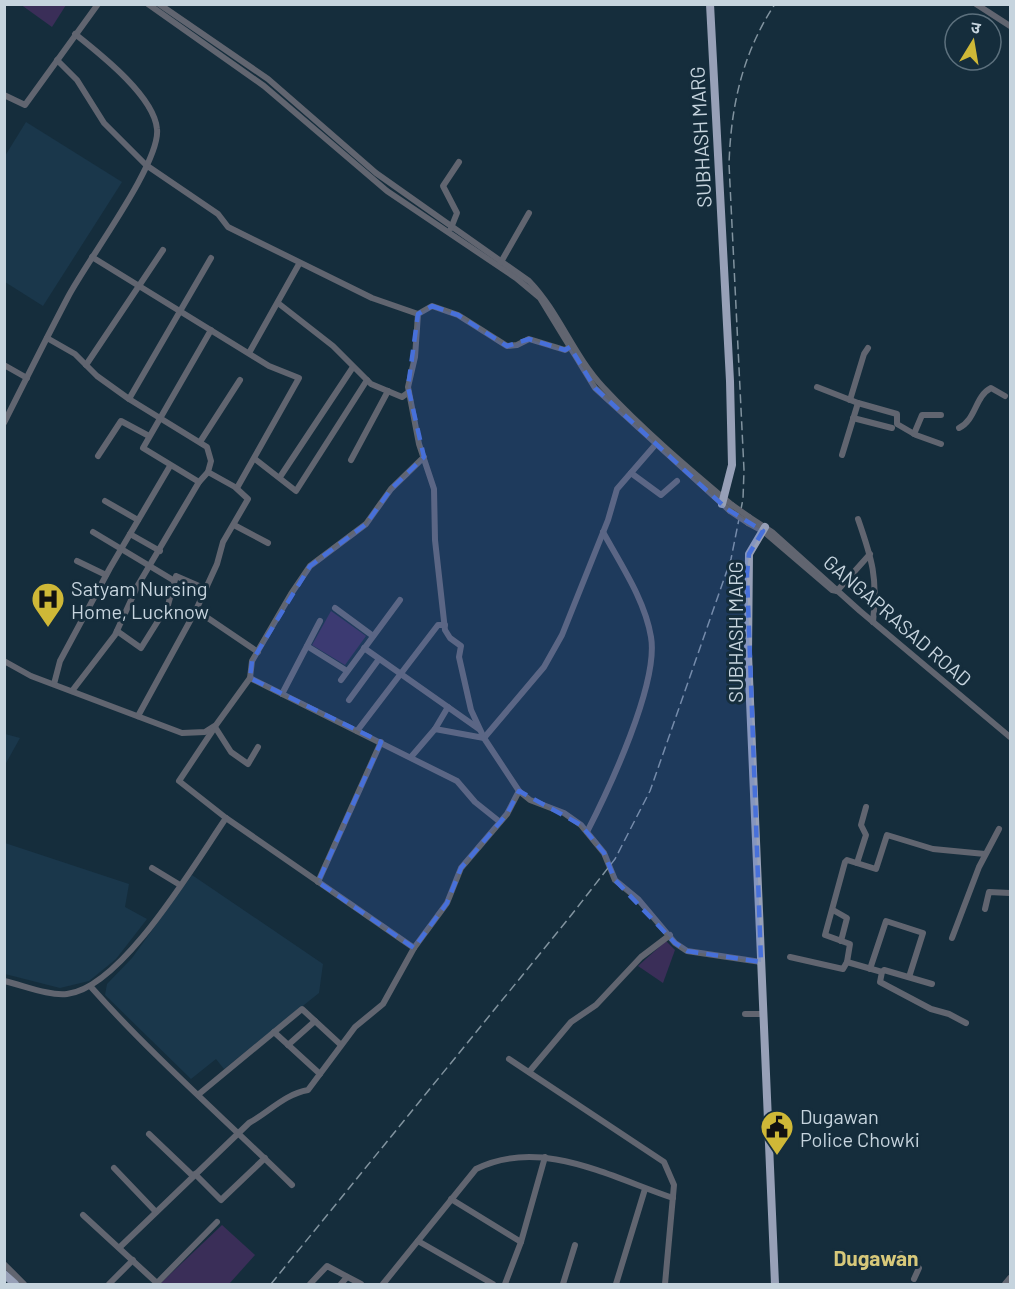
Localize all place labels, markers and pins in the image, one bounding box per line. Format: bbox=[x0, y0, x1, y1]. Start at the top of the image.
place label: Satyam Nursing Home, Lucknow bbox=[71, 576, 209, 623]
hospital icon: Satyam Nursing Home, Lucknow bbox=[30, 581, 66, 628]
place label: Dugawan Police Chowki bbox=[800, 1104, 920, 1151]
public building icon: Dugawan Police Chowki bbox=[759, 1109, 795, 1156]

